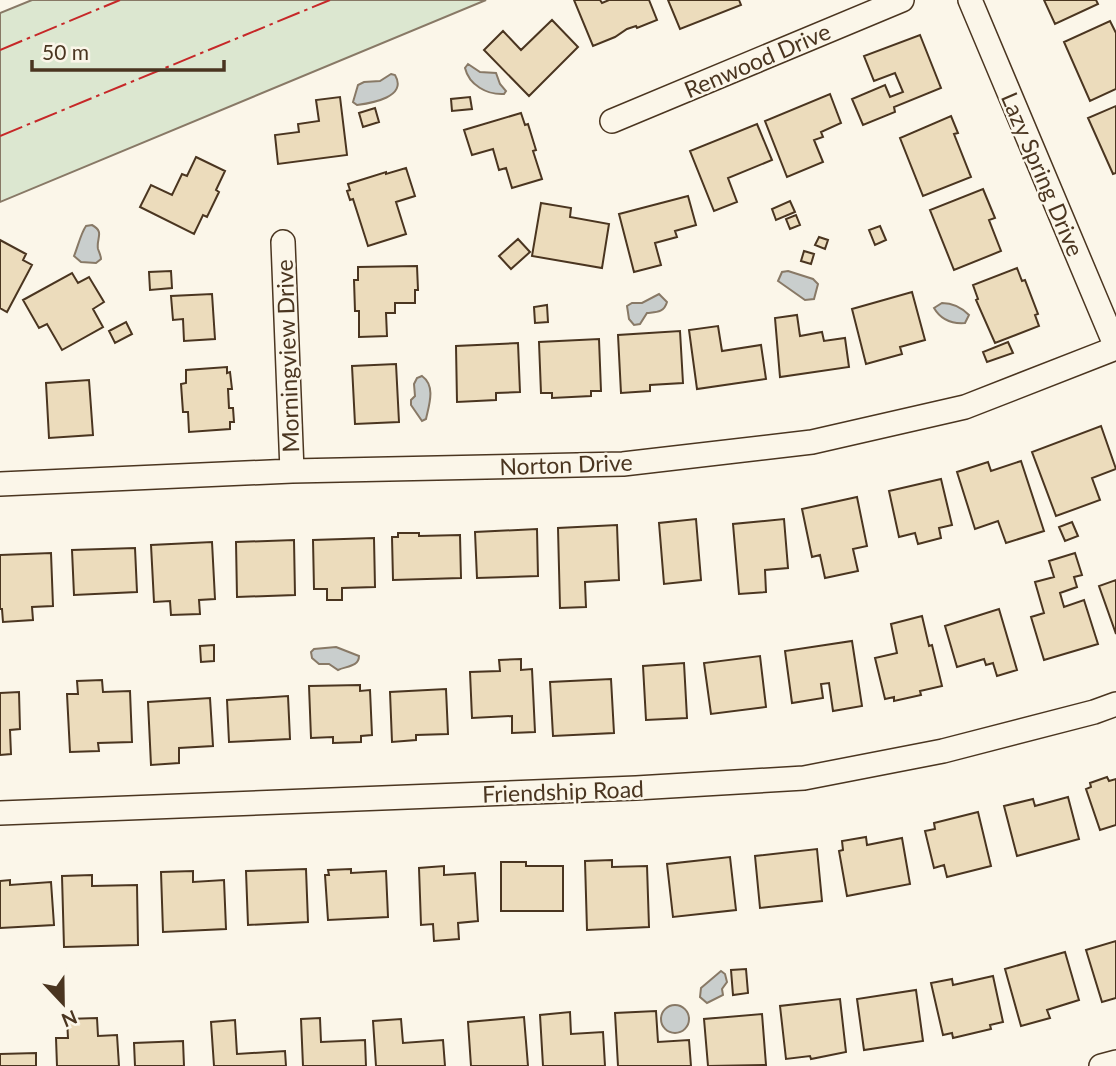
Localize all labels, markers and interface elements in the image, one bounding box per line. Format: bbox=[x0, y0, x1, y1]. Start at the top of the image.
street label: Renwood Drive bbox=[680, 17, 834, 103]
scale bar bbox=[32, 28, 224, 72]
text: 50 m bbox=[42, 39, 89, 64]
street label: Lazy Spring Drive bbox=[996, 88, 1090, 260]
street label: Morningview Drive bbox=[270, 259, 304, 453]
street label: Norton Drive bbox=[499, 448, 633, 480]
street label: Friendship Road bbox=[482, 774, 644, 808]
north arrow bbox=[28, 968, 98, 1038]
text: N bbox=[58, 1006, 81, 1033]

